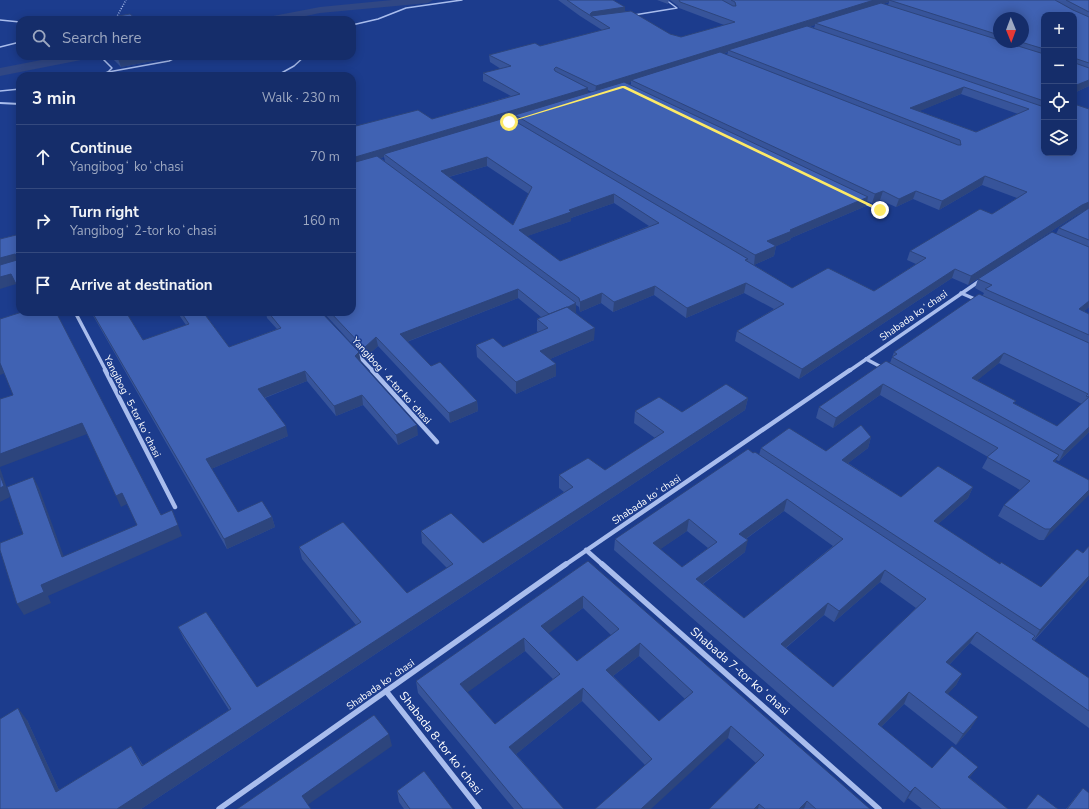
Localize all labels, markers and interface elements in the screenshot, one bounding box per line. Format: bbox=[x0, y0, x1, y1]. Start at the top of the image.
north arrow bbox=[993, 12, 1029, 48]
map controls bbox=[1041, 12, 1077, 156]
button: + bbox=[1041, 12, 1077, 48]
search box bbox=[16, 16, 356, 60]
icon: search bbox=[30, 27, 52, 49]
text: Search here bbox=[62, 28, 142, 48]
button: − bbox=[1041, 48, 1077, 84]
button: locate bbox=[1041, 84, 1077, 120]
text: 3 min bbox=[32, 87, 76, 110]
text: Walk · 230 m bbox=[262, 89, 340, 107]
route start bbox=[500, 113, 518, 131]
button: layers bbox=[1041, 120, 1077, 156]
text: Continue bbox=[70, 138, 132, 158]
icon: ahead bbox=[32, 146, 54, 168]
text: 70 m bbox=[310, 148, 340, 166]
text: Yangibogʻ koʻchasi bbox=[70, 158, 184, 176]
route end bbox=[871, 201, 889, 219]
text: Turn right bbox=[70, 202, 139, 222]
icon: right bbox=[32, 210, 54, 232]
text: 160 m bbox=[302, 212, 340, 230]
text: Yangibogʻ 2-tor koʻchasi bbox=[70, 222, 217, 240]
icon: arrive bbox=[32, 274, 54, 296]
text: Arrive at destination bbox=[70, 275, 213, 295]
street label: Shabada koʻchasi bbox=[877, 287, 950, 345]
street label: Yangibogʻ 4-tor koʻchasi bbox=[348, 333, 434, 427]
street label: Yangibogʻ 5-tor koʻchasi bbox=[100, 352, 164, 460]
street label: Shabada koʻchasi bbox=[609, 472, 684, 528]
street label: Shabada 7-tor koʻchasi bbox=[687, 623, 793, 719]
street label: Shabada koʻchasi bbox=[344, 656, 417, 714]
street label: Shabada 8-tor koʻchasi bbox=[396, 688, 486, 798]

